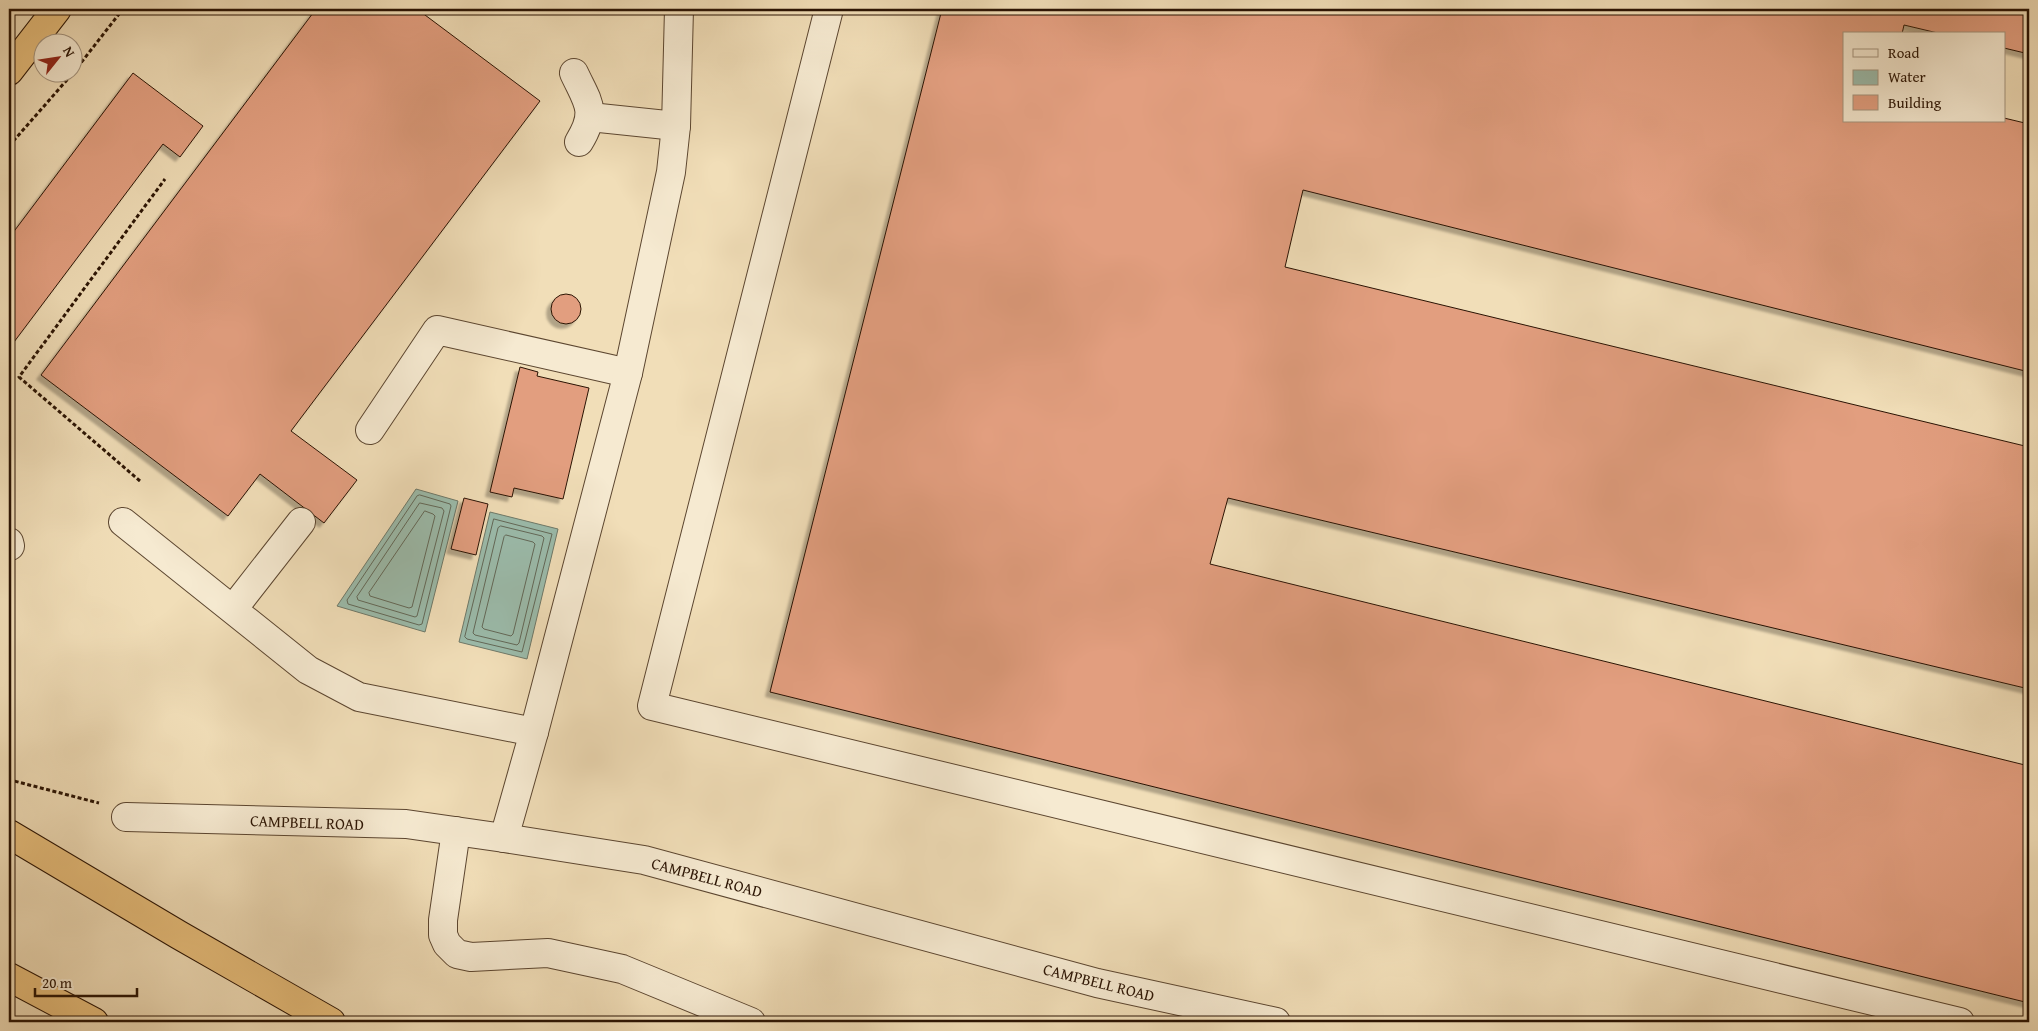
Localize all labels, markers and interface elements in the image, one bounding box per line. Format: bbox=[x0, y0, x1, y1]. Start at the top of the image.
north arrow bbox=[32, 32, 82, 82]
legend bbox=[1843, 32, 2006, 122]
text: N bbox=[58, 42, 81, 61]
text: Road bbox=[1888, 42, 1919, 63]
text: Water bbox=[1888, 66, 1926, 87]
text: Building bbox=[1888, 92, 1942, 113]
street label: CAMPBELL ROAD bbox=[250, 808, 365, 836]
street label: CAMPBELL ROAD bbox=[649, 851, 765, 903]
street label: CAMPBELL ROAD bbox=[1041, 957, 1157, 1007]
scale bar bbox=[35, 966, 138, 998]
text: 20 m bbox=[42, 972, 73, 993]

